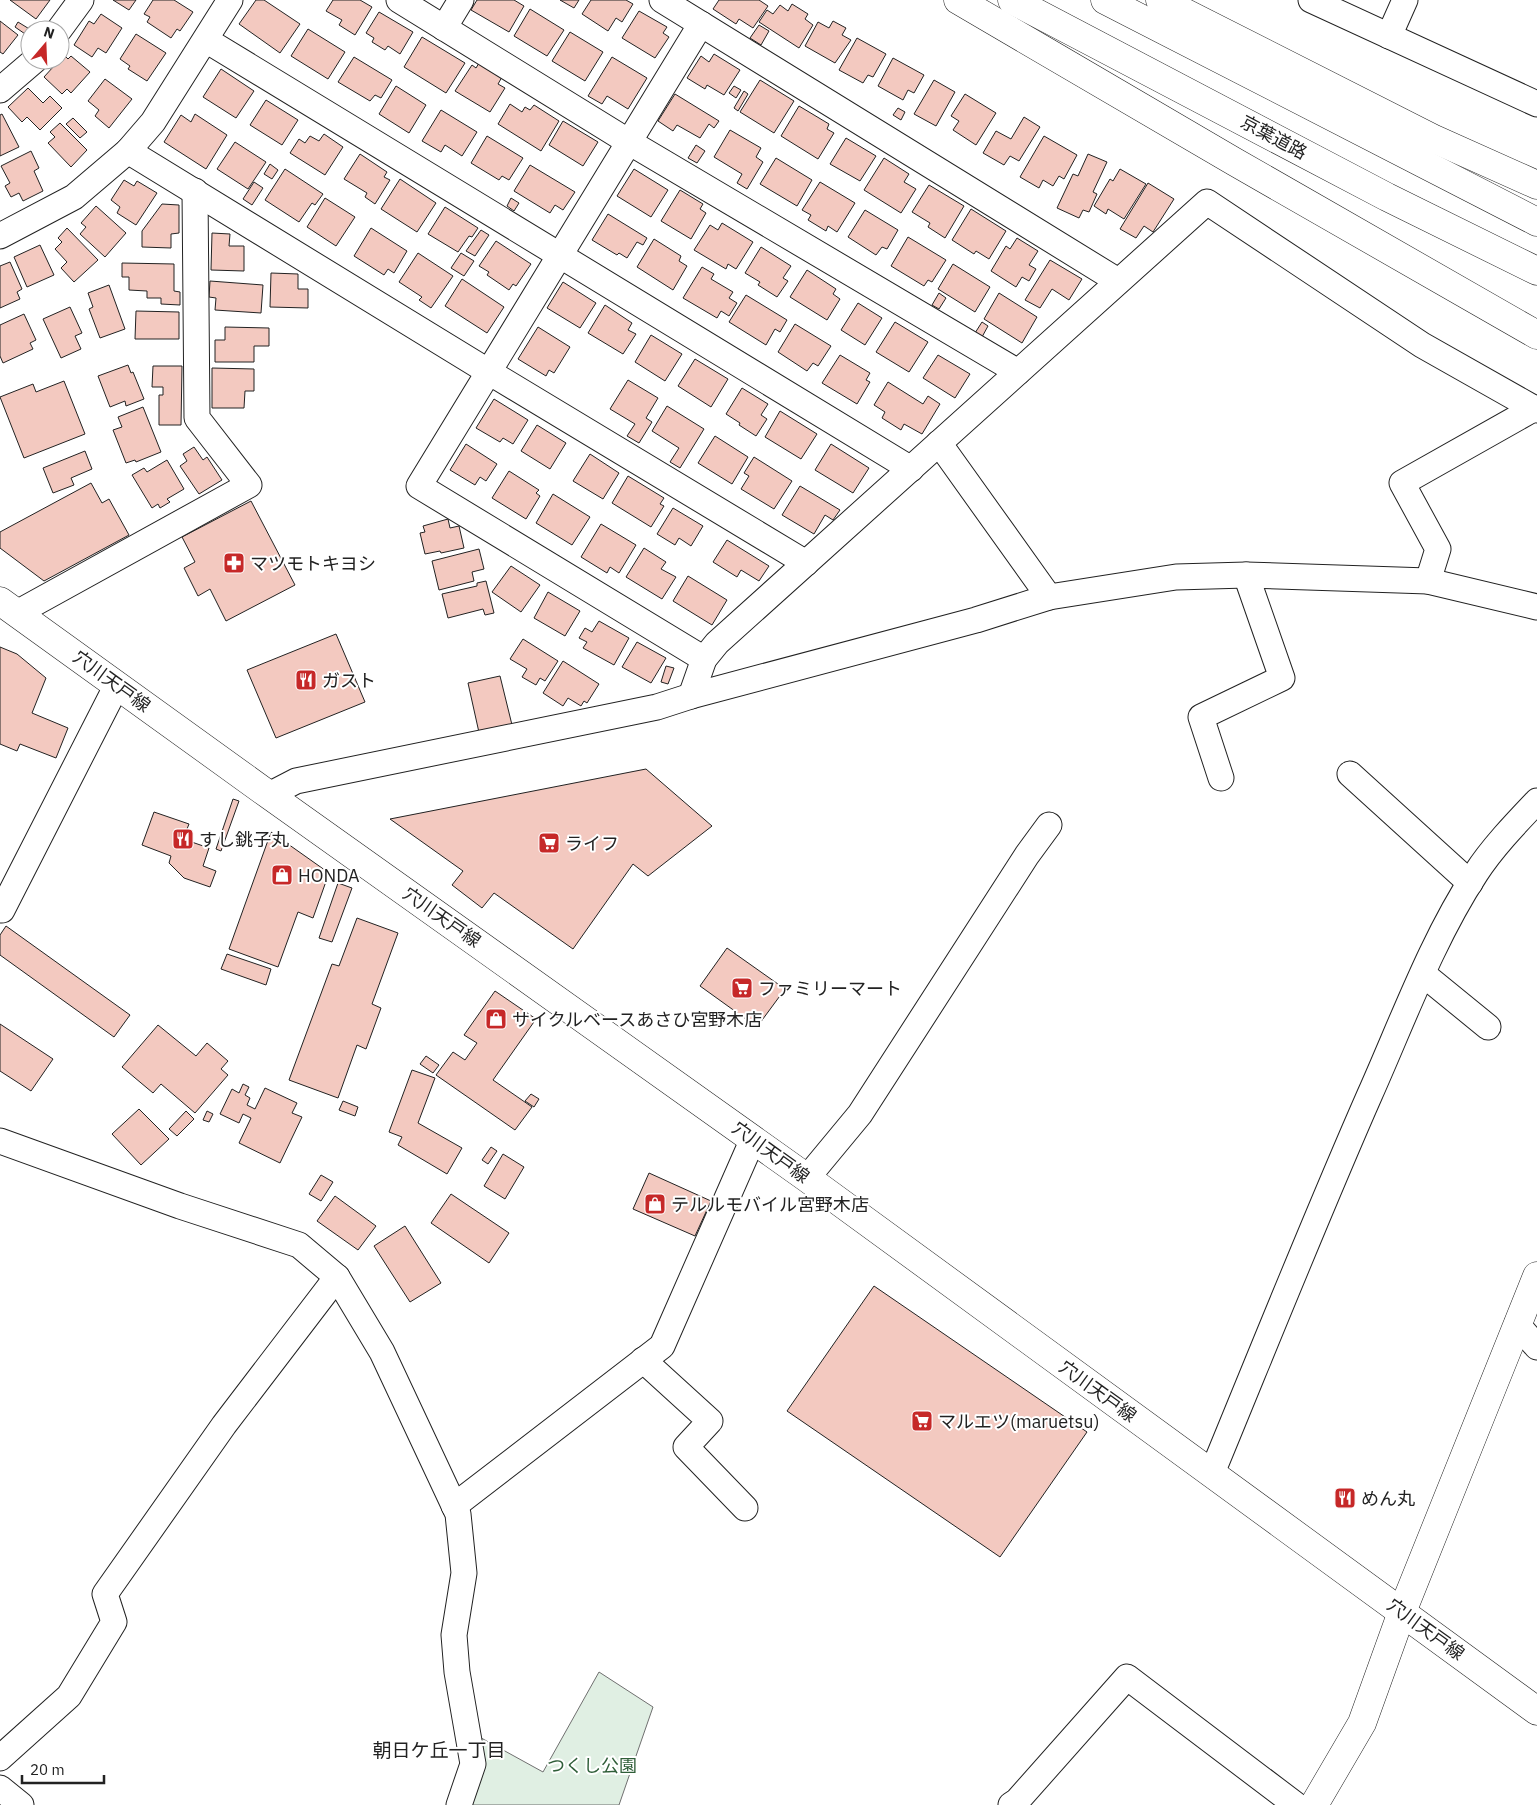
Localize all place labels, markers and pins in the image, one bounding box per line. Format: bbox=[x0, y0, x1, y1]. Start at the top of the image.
pharmacy icon: マツモトキヨシ bbox=[222, 551, 246, 575]
place label: マツモトキヨシ bbox=[250, 552, 376, 575]
restaurant icon: ガスト bbox=[294, 668, 318, 692]
place label: ガスト bbox=[322, 669, 376, 692]
restaurant icon: すし銚子丸 bbox=[171, 827, 195, 851]
place label: すし銚子丸 bbox=[199, 828, 289, 851]
supermarket icon: ライフ bbox=[537, 831, 561, 855]
place label: ライフ bbox=[565, 832, 619, 855]
shop icon: HONDA bbox=[270, 863, 294, 887]
place label: HONDA bbox=[298, 864, 360, 887]
supermarket icon: ファミリーマート bbox=[730, 976, 754, 1000]
place label: ファミリーマート bbox=[758, 977, 902, 1000]
shop icon: サイクルベースあさひ宮野木店 bbox=[484, 1007, 508, 1031]
place label: サイクルベースあさひ宮野木店 bbox=[512, 1008, 762, 1031]
shop icon: テルルモバイル宮野木店 bbox=[643, 1192, 667, 1216]
place label: テルルモバイル宮野木店 bbox=[671, 1193, 869, 1216]
supermarket icon: マルエツ(maruetsu) bbox=[910, 1409, 934, 1433]
place label: マルエツ(maruetsu) bbox=[938, 1410, 1099, 1433]
restaurant icon: めん丸 bbox=[1333, 1486, 1357, 1510]
place label: めん丸 bbox=[1361, 1487, 1415, 1510]

